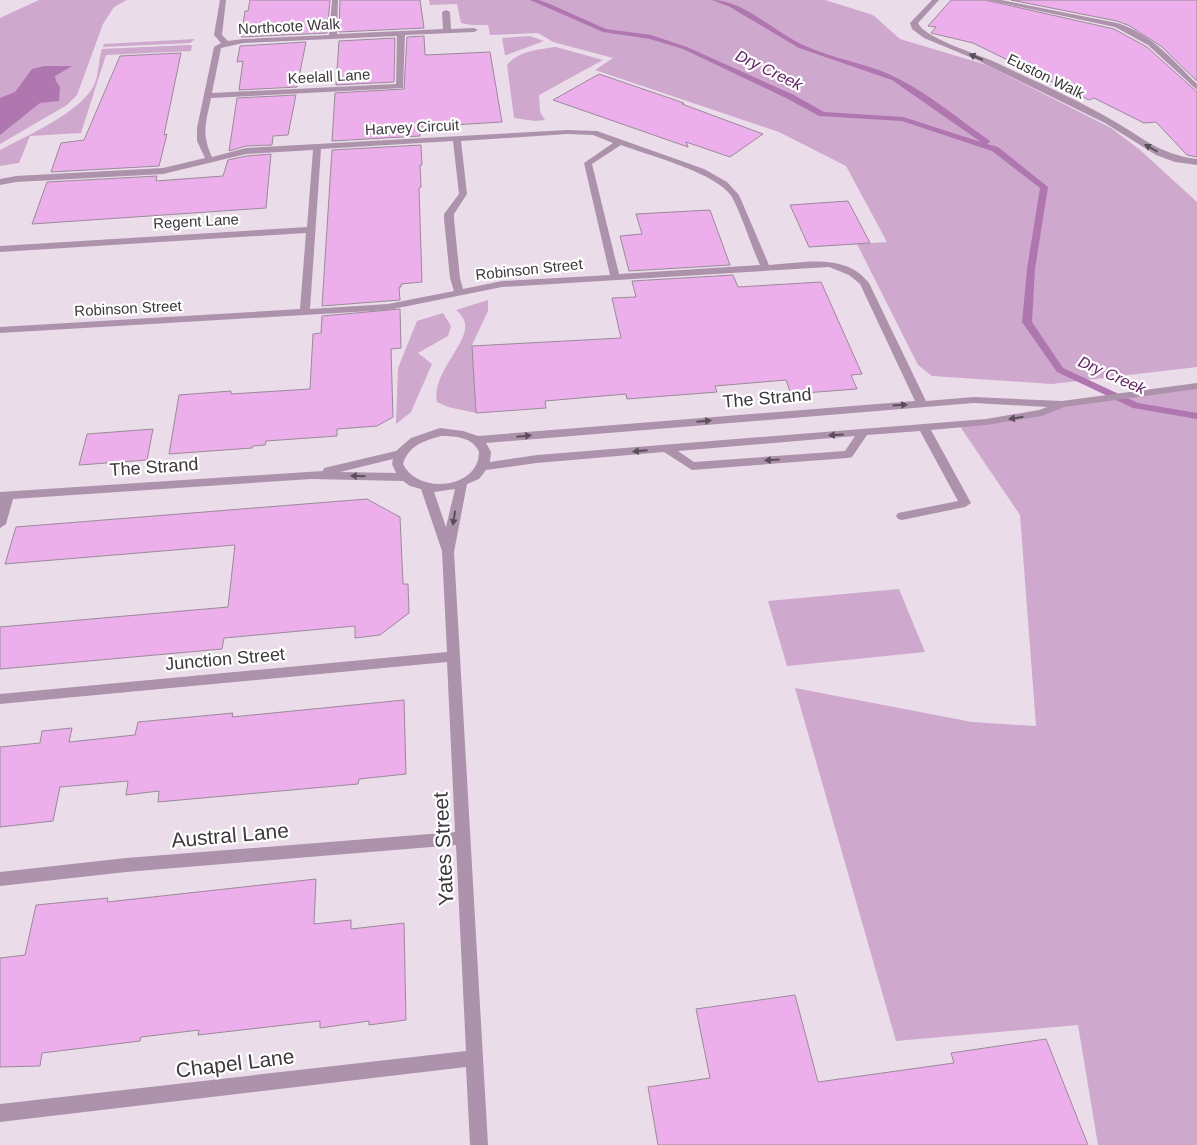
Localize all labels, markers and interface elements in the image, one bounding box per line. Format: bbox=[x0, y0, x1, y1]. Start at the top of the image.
street label: Northcote Walk bbox=[238, 15, 341, 37]
water label: Dry Creek bbox=[733, 47, 806, 94]
street label: Euston Walk bbox=[1005, 50, 1088, 102]
one-way arrow bbox=[969, 52, 983, 60]
street label: Keelall Lane bbox=[287, 65, 371, 87]
street label: Harvey Circuit bbox=[365, 116, 460, 138]
one-way arrow bbox=[1144, 144, 1157, 153]
street label: Regent Lane bbox=[153, 210, 239, 232]
street label: Robinson Street bbox=[475, 255, 584, 283]
street label: Robinson Street bbox=[74, 297, 183, 319]
water label: Dry Creek bbox=[1076, 353, 1149, 398]
street label: The Strand bbox=[722, 384, 812, 412]
one-way arrow bbox=[893, 401, 909, 409]
one-way arrow bbox=[1007, 414, 1023, 422]
one-way arrow bbox=[696, 417, 712, 425]
one-way arrow bbox=[828, 431, 844, 439]
one-way arrow bbox=[516, 432, 532, 440]
one-way arrow bbox=[631, 447, 647, 455]
street label: The Strand bbox=[109, 454, 199, 480]
one-way arrow bbox=[764, 456, 780, 464]
one-way arrow bbox=[350, 472, 366, 480]
one-way arrow bbox=[450, 510, 458, 526]
street label: Junction Street bbox=[164, 644, 286, 674]
street label: Yates Street bbox=[429, 791, 457, 907]
street label: Austral Lane bbox=[170, 818, 290, 852]
street label: Chapel Lane bbox=[174, 1044, 296, 1082]

